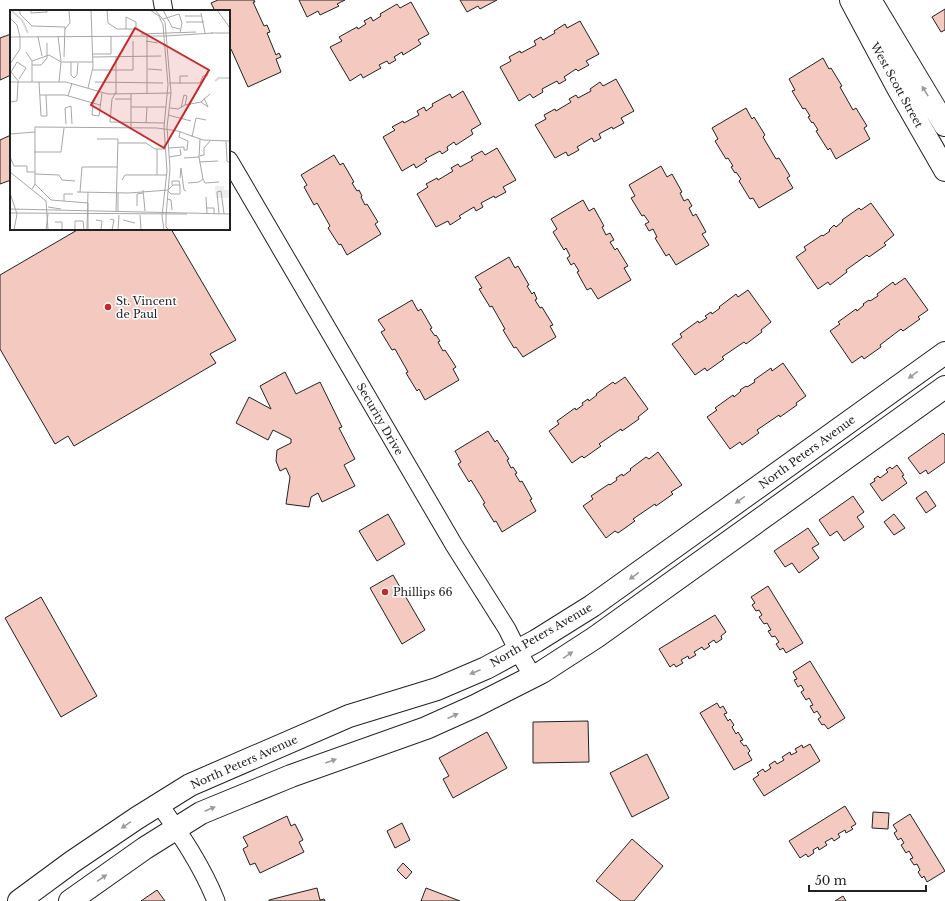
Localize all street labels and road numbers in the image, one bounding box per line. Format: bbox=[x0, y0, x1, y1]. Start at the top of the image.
street label: West Scott Street bbox=[867, 39, 927, 131]
street label: Security Drive bbox=[354, 380, 406, 458]
street label: North Peters Avenue bbox=[756, 412, 858, 492]
street label: North Peters Avenue bbox=[487, 600, 595, 670]
street label: North Peters Avenue bbox=[188, 732, 300, 792]

